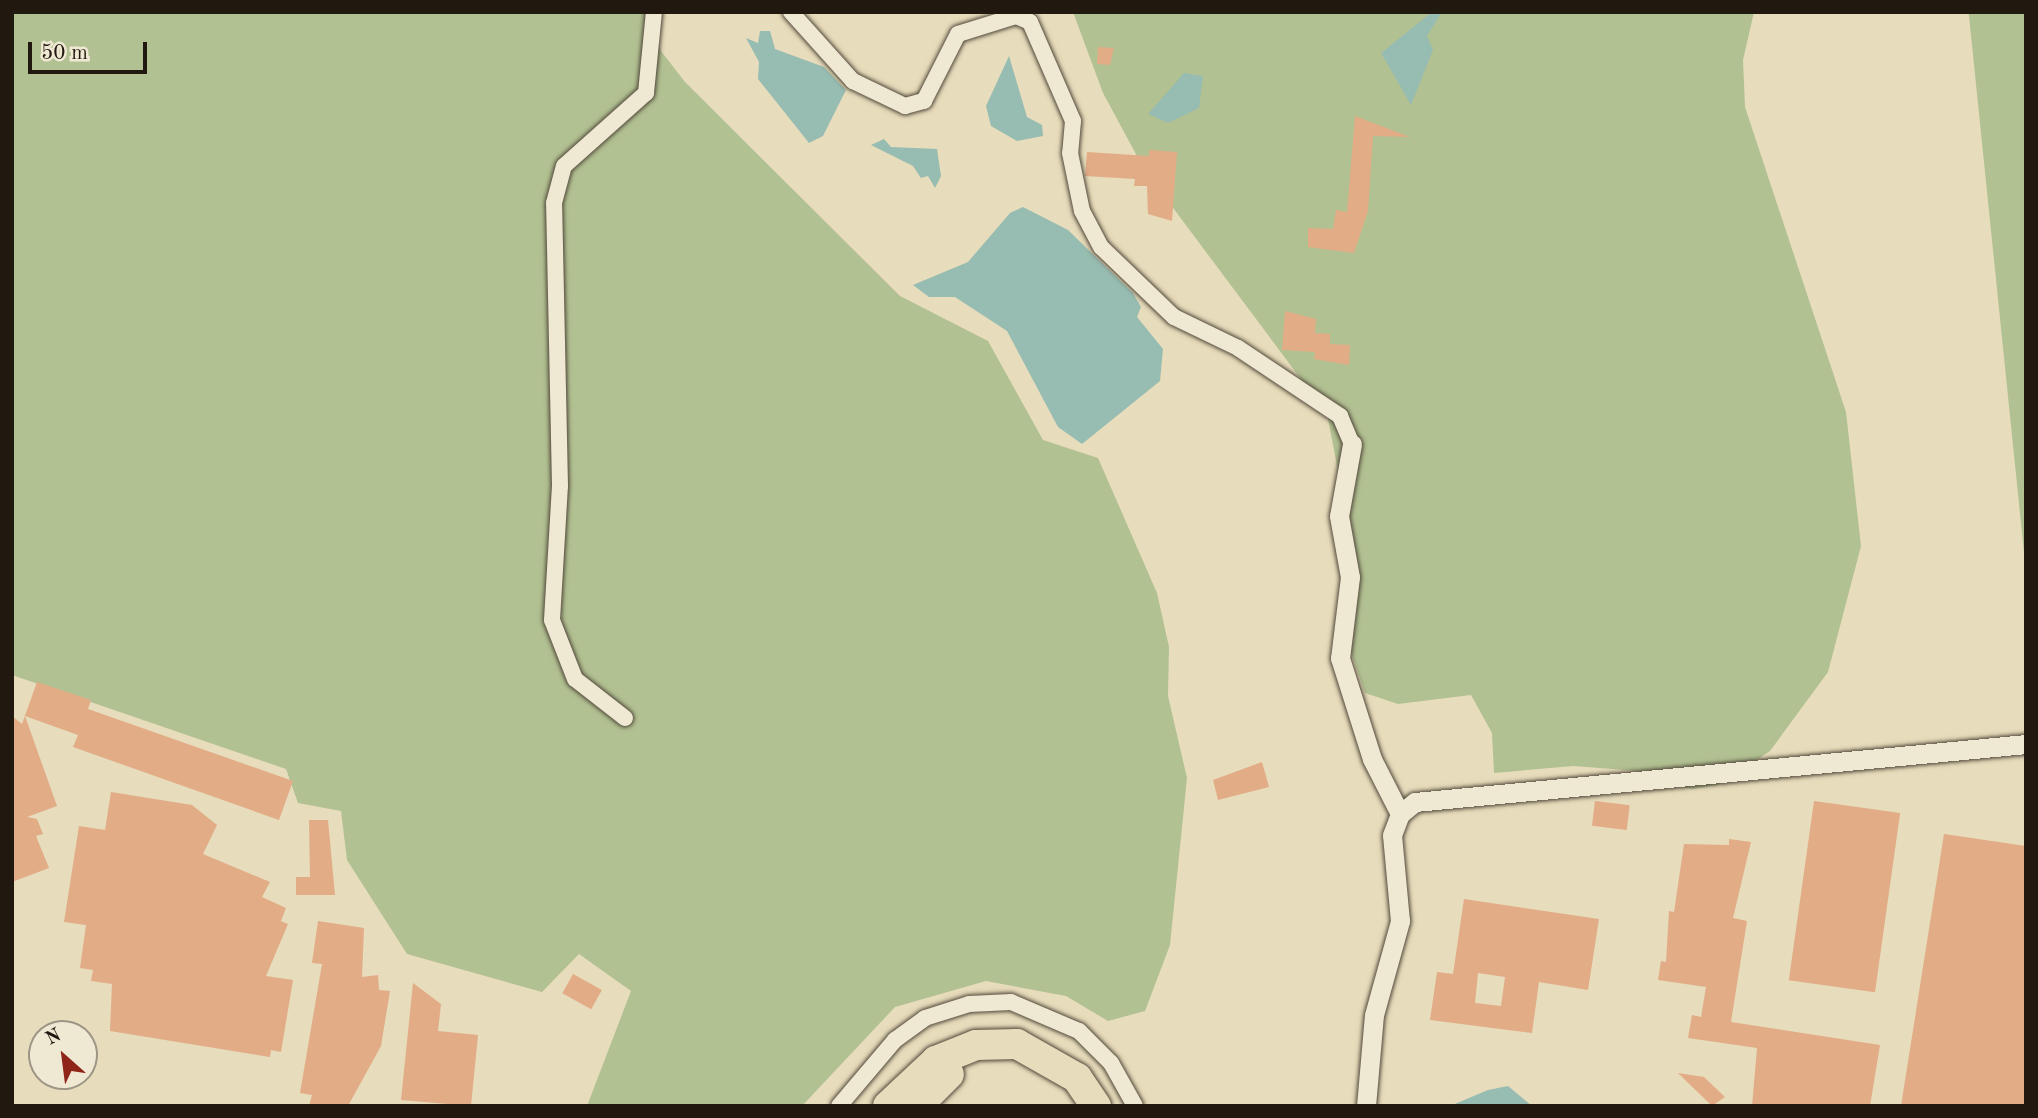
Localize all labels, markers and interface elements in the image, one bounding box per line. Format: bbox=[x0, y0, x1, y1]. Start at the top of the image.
scale bar bbox=[32, 28, 150, 72]
text: 50 m bbox=[41, 43, 88, 64]
north arrow bbox=[28, 1020, 98, 1090]
text: N bbox=[43, 1026, 65, 1050]

